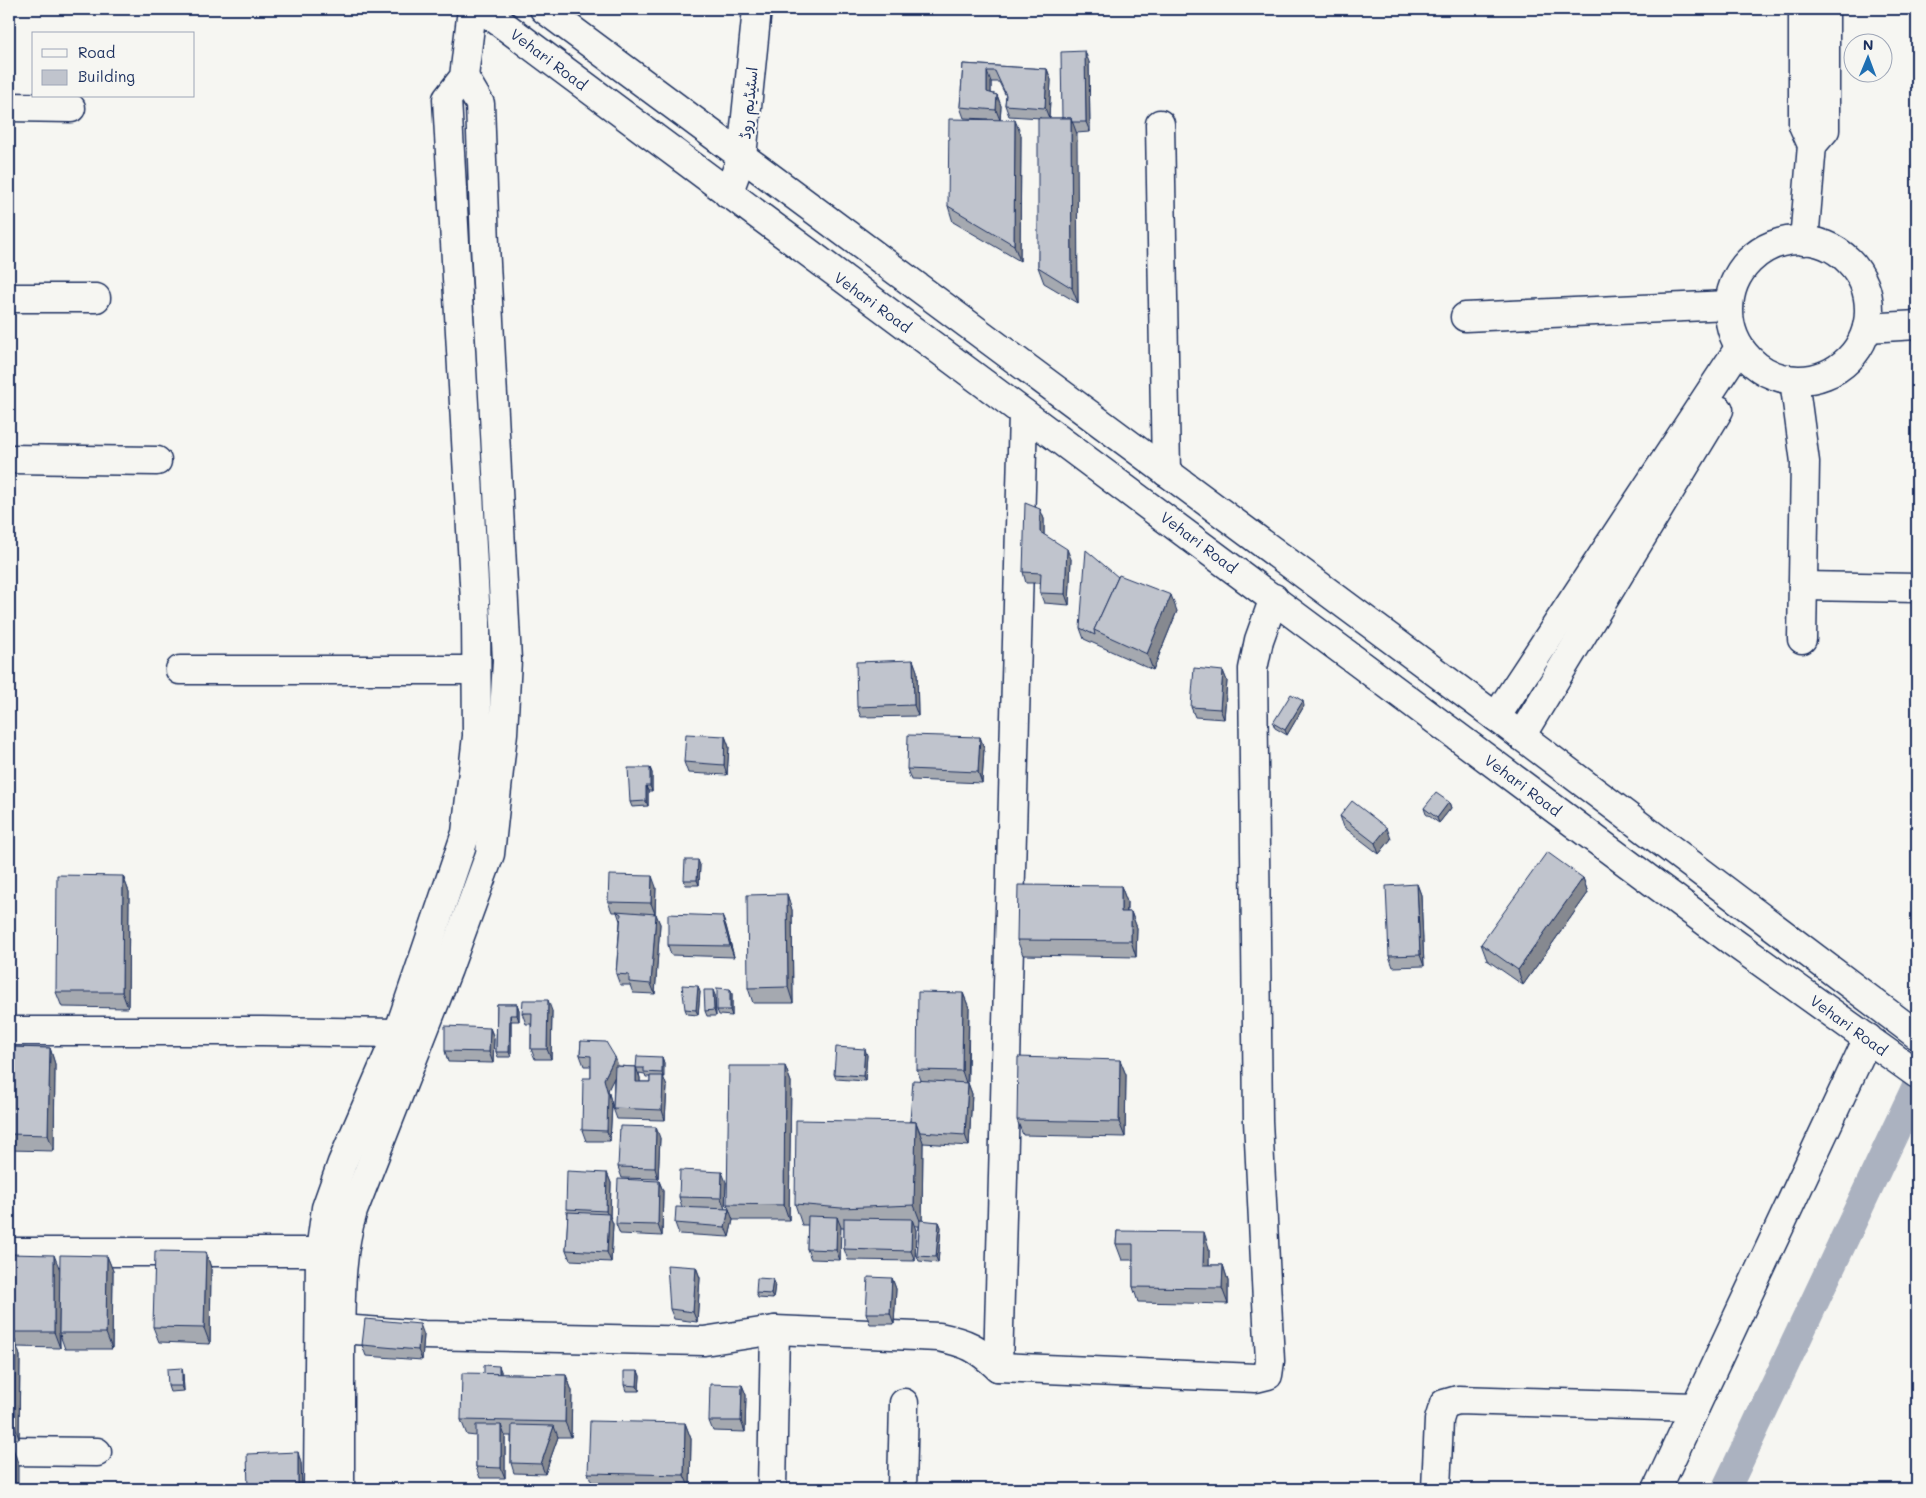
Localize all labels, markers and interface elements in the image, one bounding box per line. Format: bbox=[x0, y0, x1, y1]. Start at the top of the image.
street label: Vehari Road bbox=[507, 24, 591, 94]
legend bbox=[32, 32, 195, 98]
north arrow bbox=[1844, 32, 1894, 82]
text: N bbox=[1863, 35, 1874, 54]
text: Road bbox=[78, 42, 115, 62]
text: Building bbox=[78, 66, 135, 86]
street label: اسٹیڈیم روڈ bbox=[734, 66, 765, 140]
street label: Vehari Road bbox=[830, 267, 916, 337]
street label: Vehari Road bbox=[1157, 507, 1241, 577]
street label: Vehari Road bbox=[1481, 750, 1565, 820]
street label: Vehari Road bbox=[1806, 990, 1892, 1060]

